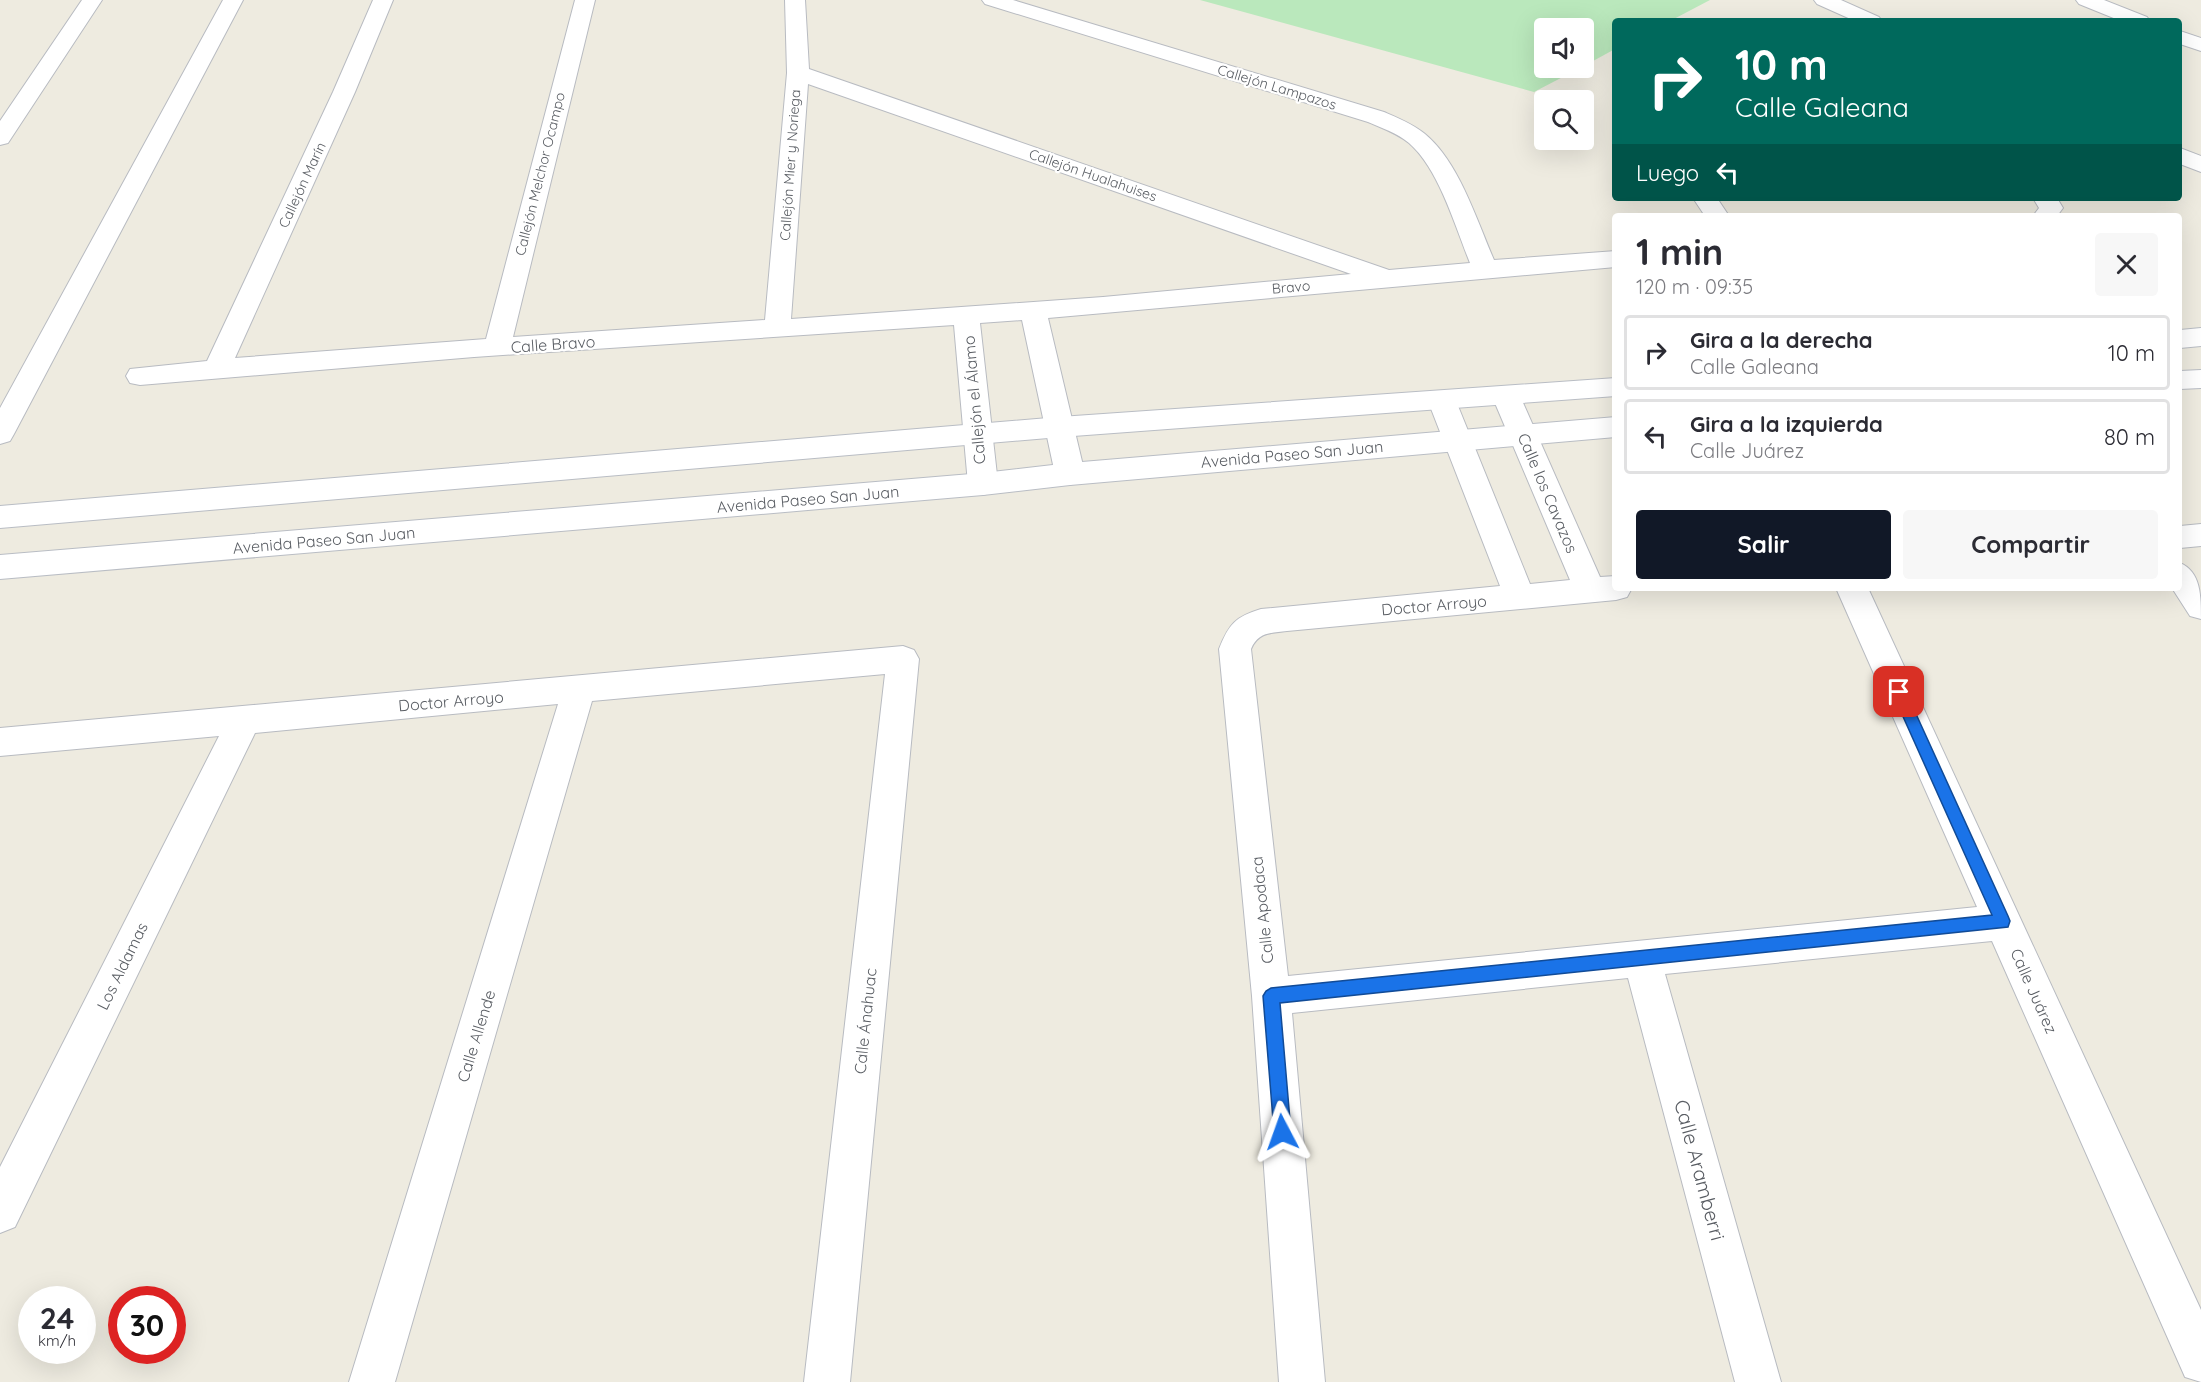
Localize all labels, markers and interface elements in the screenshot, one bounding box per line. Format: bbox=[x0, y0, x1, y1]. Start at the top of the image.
map controls bbox=[1534, 18, 1594, 150]
button: sound bbox=[1534, 18, 1594, 78]
text: 10 m bbox=[1735, 38, 1828, 91]
icon: right bbox=[1636, 42, 1714, 120]
street label: Callejón Lampazos bbox=[1215, 60, 1339, 114]
street label: Callejón Mier y Noriega bbox=[776, 89, 804, 241]
street label: Callejón Melchor Ocampo bbox=[511, 90, 569, 258]
button: search bbox=[1534, 90, 1594, 150]
text: Calle Galeana bbox=[1735, 90, 1909, 124]
street label: Callejón Marín bbox=[274, 139, 330, 231]
street label: Callejón Hualahuises bbox=[1027, 145, 1159, 205]
icon: left bbox=[1711, 156, 1744, 189]
text: Luego bbox=[1636, 159, 1699, 187]
text: 1 min bbox=[1636, 229, 1723, 274]
button: close bbox=[2095, 233, 2158, 296]
text: 120 m · 09:35 bbox=[1636, 274, 1753, 299]
street label: Bravo bbox=[1271, 276, 1311, 298]
text: Gira a la derecha bbox=[1690, 326, 1873, 354]
street label: Calle Bravo bbox=[510, 331, 596, 357]
street label: Callejón el Álamo bbox=[958, 335, 990, 465]
icon: right bbox=[1639, 336, 1672, 369]
text: 10 m bbox=[2108, 339, 2155, 367]
text: Calle Galeana bbox=[1690, 354, 1819, 379]
text: Gira a la izquierda bbox=[1690, 410, 1883, 438]
icon: left bbox=[1639, 420, 1672, 453]
text: 80 m bbox=[2104, 423, 2155, 451]
street label: Calle los Cavazos bbox=[1514, 430, 1582, 556]
street label: Avenida Paseo San Juan bbox=[1200, 436, 1384, 472]
text: Calle Juárez bbox=[1690, 438, 1804, 463]
street label: Avenida Paseo San Juan bbox=[716, 481, 900, 517]
button: Salir bbox=[1636, 510, 1891, 579]
button: Compartir bbox=[1903, 510, 2158, 579]
street label: Avenida Paseo San Juan bbox=[232, 522, 416, 558]
street label: Doctor Arroyo bbox=[1380, 590, 1488, 620]
pin bbox=[1873, 666, 1924, 717]
icon: arrive bbox=[1882, 675, 1915, 708]
street label: Doctor Arroyo bbox=[397, 686, 505, 716]
street label: Calle Apodaca bbox=[1246, 855, 1278, 965]
street label: Los Aldamas bbox=[92, 919, 152, 1013]
street label: Calle Juárez bbox=[2006, 945, 2062, 1037]
street label: Calle Ánahuac bbox=[850, 967, 880, 1075]
street label: Calle Allende bbox=[452, 987, 500, 1085]
street label: Calle Aramberri bbox=[1669, 1097, 1731, 1243]
position arrow bbox=[1250, 1100, 1314, 1164]
speed limit sign: 30 bbox=[108, 1286, 186, 1364]
text: 24 bbox=[40, 1299, 74, 1337]
text: km/h bbox=[38, 1331, 76, 1350]

